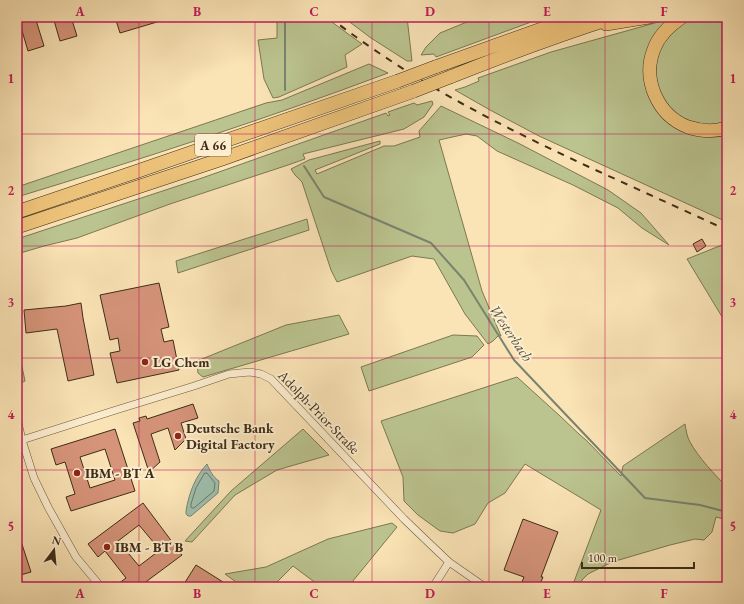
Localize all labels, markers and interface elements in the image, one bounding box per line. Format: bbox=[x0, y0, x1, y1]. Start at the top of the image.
text: A bbox=[74, 3, 85, 20]
text: B bbox=[193, 3, 201, 20]
text: C bbox=[309, 3, 319, 20]
text: D bbox=[425, 3, 435, 20]
text: E bbox=[543, 3, 551, 20]
text: F bbox=[660, 3, 668, 20]
text: 1 bbox=[8, 70, 15, 87]
text: 1 bbox=[730, 70, 737, 87]
road number: A 66 bbox=[195, 134, 231, 156]
text: 2 bbox=[8, 182, 15, 199]
text: 2 bbox=[730, 182, 737, 199]
text: 3 bbox=[8, 294, 15, 311]
text: 3 bbox=[730, 294, 737, 311]
water label: Westerbach bbox=[485, 301, 538, 365]
place label: LG Chem bbox=[153, 353, 210, 371]
marker: LG Chem bbox=[140, 357, 150, 367]
street label: Adolph-Prior-Straße bbox=[274, 365, 364, 458]
text: 4 bbox=[8, 406, 15, 423]
text: 4 bbox=[730, 406, 737, 423]
place label: Deutsche Bank Digital Factory bbox=[186, 419, 275, 453]
marker: Deutsche Bank Digital Factory bbox=[173, 431, 183, 441]
place label: IBM - BT A bbox=[85, 464, 156, 482]
marker: IBM - BT A bbox=[72, 468, 82, 478]
text: 5 bbox=[8, 518, 14, 535]
text: 5 bbox=[730, 518, 736, 535]
north arrow bbox=[34, 530, 74, 570]
text: N bbox=[51, 532, 63, 548]
place label: IBM - BT B bbox=[115, 538, 184, 556]
marker: IBM - BT B bbox=[102, 542, 112, 552]
scale bar bbox=[582, 544, 694, 570]
text: 100 m bbox=[588, 550, 618, 566]
text: A bbox=[74, 585, 85, 602]
text: B bbox=[193, 585, 201, 602]
text: C bbox=[309, 585, 319, 602]
text: D bbox=[425, 585, 435, 602]
text: E bbox=[543, 585, 551, 602]
text: F bbox=[660, 585, 668, 602]

